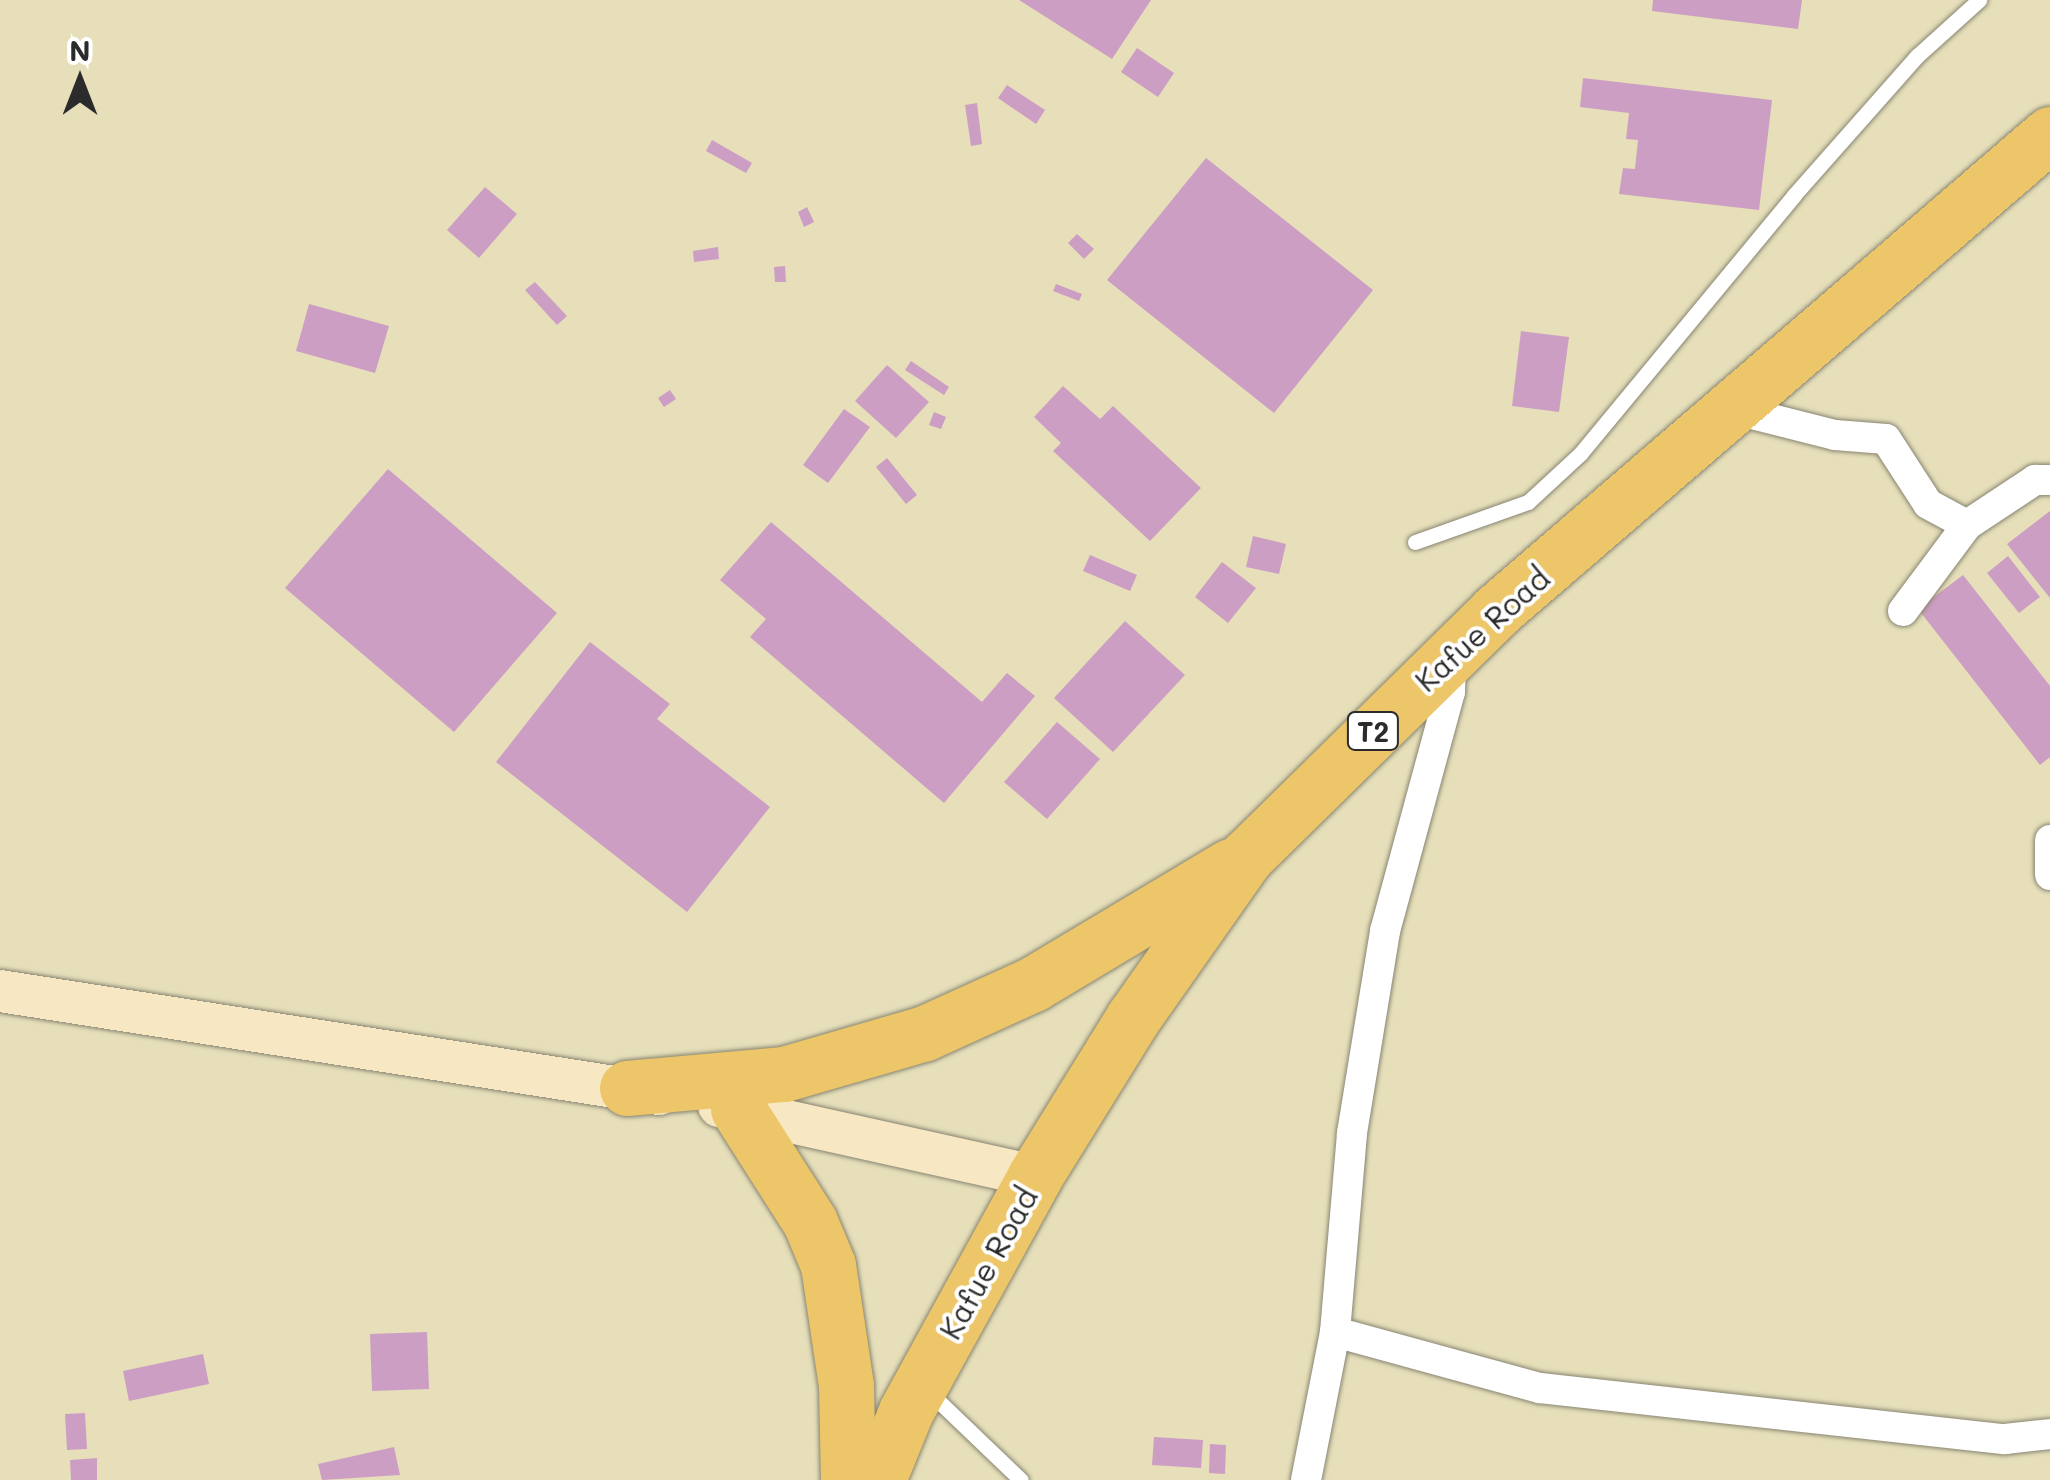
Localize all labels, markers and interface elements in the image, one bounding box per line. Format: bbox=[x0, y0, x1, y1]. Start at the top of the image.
north arrow bbox=[30, 30, 130, 130]
text: N bbox=[69, 32, 91, 68]
street label: Kafue Road bbox=[1408, 559, 1556, 699]
road number: T2 bbox=[1346, 708, 1400, 754]
street label: Kafue Road bbox=[932, 1181, 1044, 1345]

